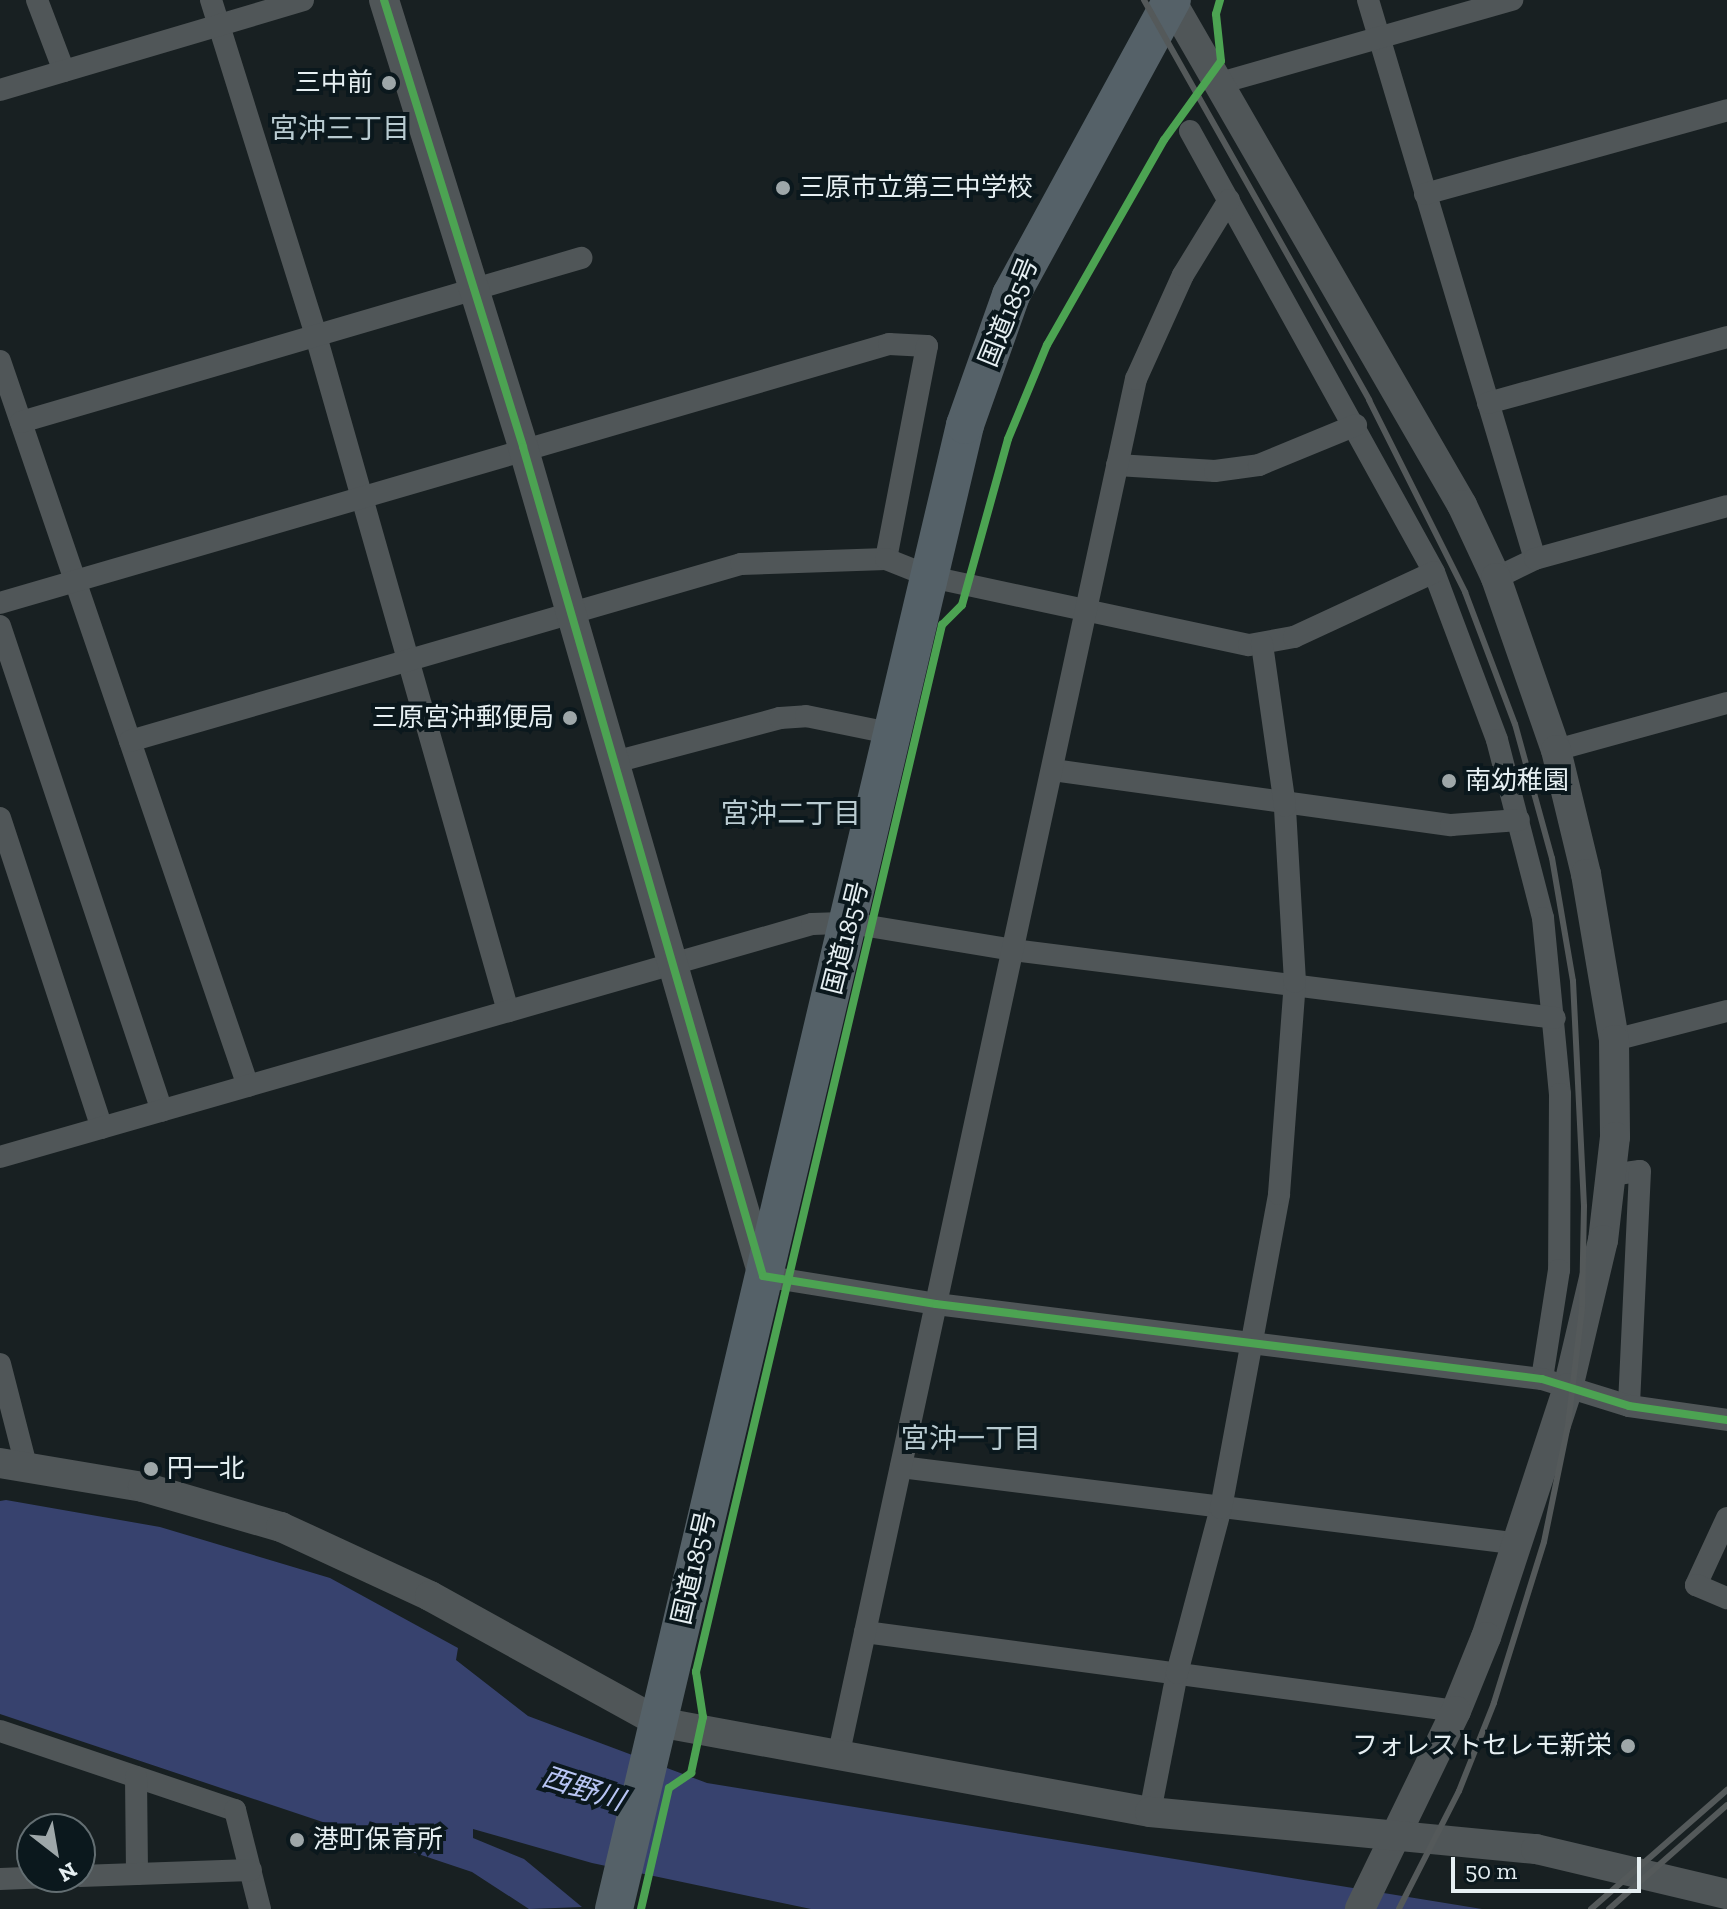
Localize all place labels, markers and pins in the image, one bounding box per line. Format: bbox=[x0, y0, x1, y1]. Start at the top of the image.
place label: 三中前 bbox=[295, 67, 373, 99]
marker: 三中前 bbox=[380, 74, 398, 92]
place label: 三原市立第三中学校 bbox=[799, 172, 1033, 204]
marker: 三原市立第三中学校 bbox=[774, 179, 792, 197]
place label: 三原宮沖郵便局 bbox=[372, 702, 554, 734]
marker: 三原宮沖郵便局 bbox=[561, 709, 579, 727]
place label: 南幼稚園 bbox=[1465, 765, 1569, 797]
marker: 南幼稚園 bbox=[1440, 772, 1458, 790]
place label: 円一北 bbox=[167, 1453, 245, 1485]
marker: 円一北 bbox=[142, 1460, 160, 1478]
place label: フォレストセレモ新栄 bbox=[1352, 1730, 1612, 1762]
marker: フォレストセレモ新栄 bbox=[1619, 1737, 1637, 1755]
place label: 港町保育所 bbox=[313, 1824, 443, 1856]
marker: 港町保育所 bbox=[288, 1831, 306, 1849]

